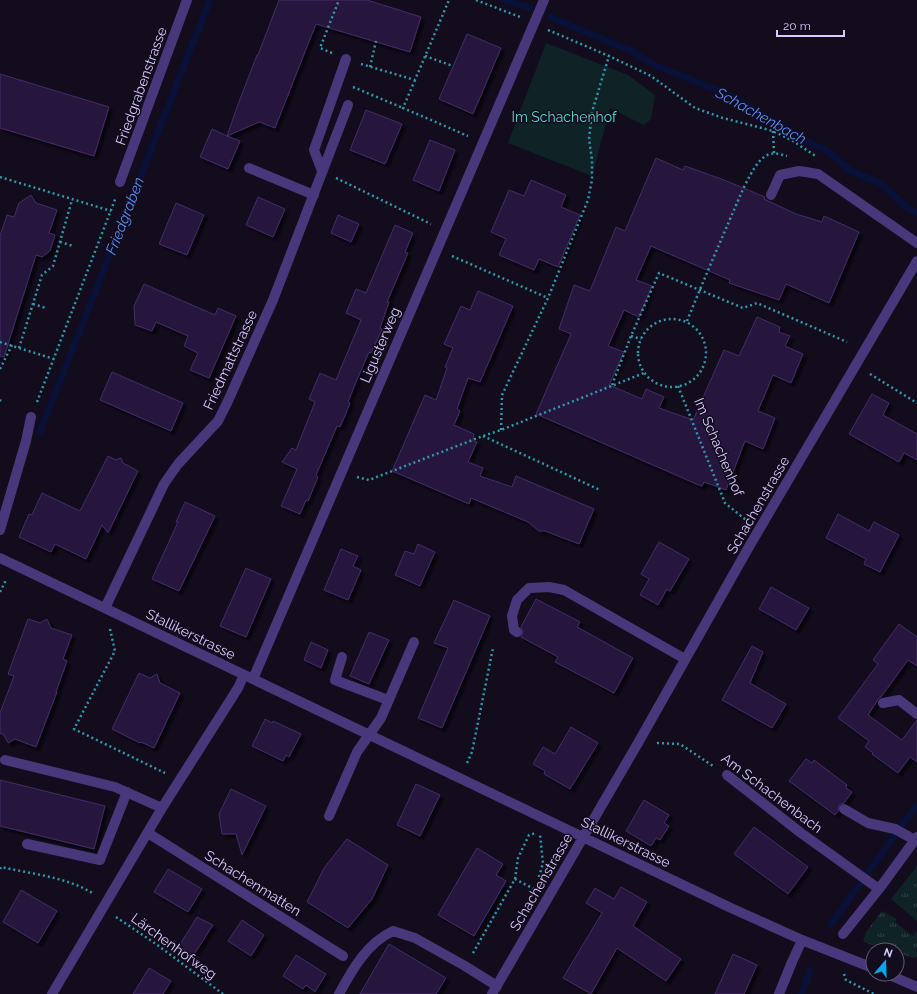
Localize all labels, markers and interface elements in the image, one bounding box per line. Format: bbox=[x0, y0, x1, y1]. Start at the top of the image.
scale bar bbox=[777, 12, 844, 38]
text: 20 m bbox=[783, 19, 811, 33]
street label: Friedgrabenstrasse bbox=[112, 25, 170, 147]
water label: Schachenbach bbox=[712, 83, 809, 148]
park label: Im Schachenhof bbox=[511, 109, 618, 125]
water label: Friedgraben bbox=[102, 175, 148, 257]
street label: Ligusterweg bbox=[357, 305, 403, 385]
street label: Friedmattstrasse bbox=[200, 308, 260, 412]
street label: Im Schachenhof bbox=[691, 395, 747, 500]
street label: Schachenstrasse bbox=[724, 453, 792, 557]
street label: Stallikerstrasse bbox=[144, 605, 238, 663]
street label: Am Schachenbach bbox=[718, 750, 826, 836]
street label: Stallikerstrasse bbox=[579, 813, 673, 871]
street label: Schachenstrasse bbox=[507, 830, 575, 934]
street label: Schachenmatten bbox=[202, 847, 304, 919]
street label: Lärchenhofweg bbox=[128, 910, 220, 982]
north arrow bbox=[865, 942, 905, 982]
text: N bbox=[882, 946, 894, 961]

